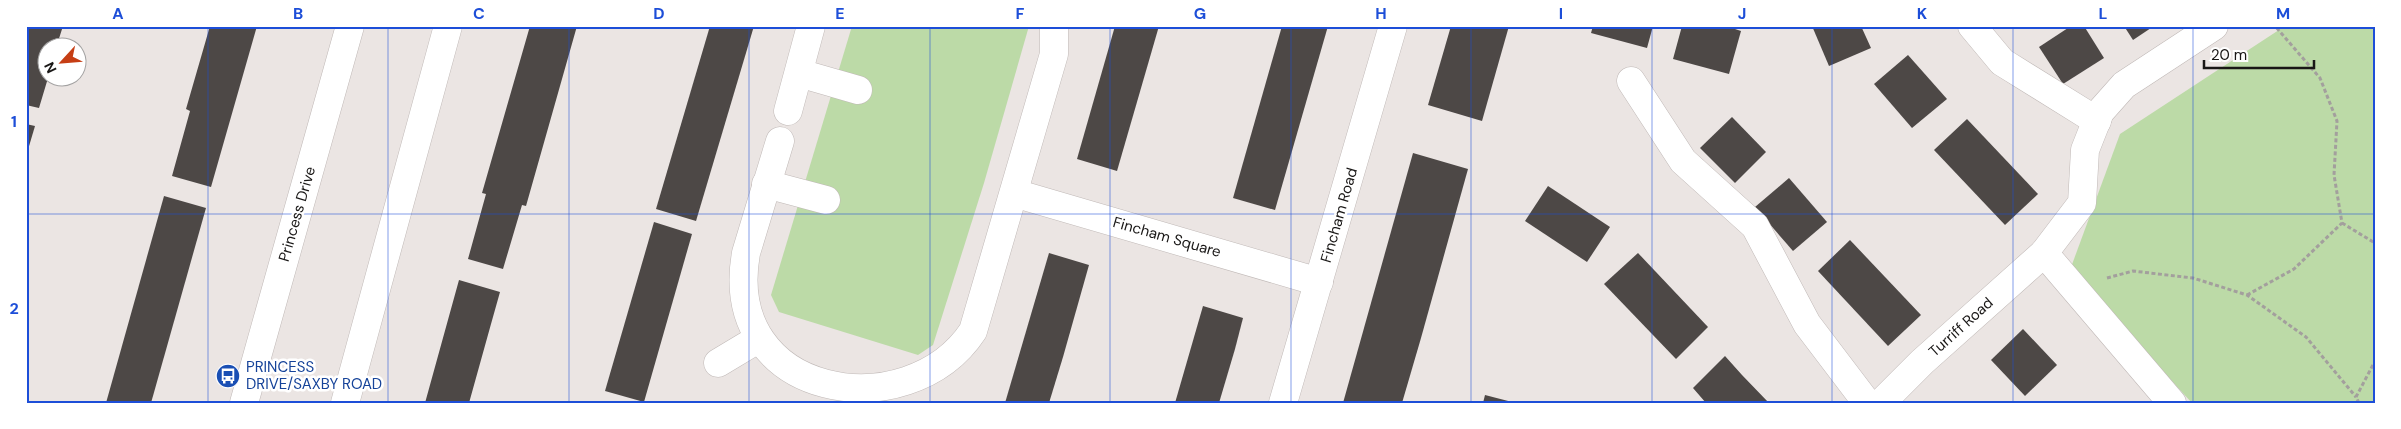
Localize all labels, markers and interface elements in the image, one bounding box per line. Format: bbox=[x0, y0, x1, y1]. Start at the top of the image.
text: A bbox=[112, 3, 124, 24]
text: B bbox=[293, 3, 303, 24]
text: C bbox=[473, 3, 485, 24]
text: D bbox=[653, 3, 665, 24]
text: E bbox=[835, 3, 845, 24]
text: F bbox=[1016, 3, 1025, 24]
text: G bbox=[1194, 3, 1206, 24]
text: H bbox=[1375, 3, 1387, 24]
text: I bbox=[1559, 3, 1563, 24]
text: J bbox=[1738, 3, 1746, 24]
text: K bbox=[1917, 3, 1928, 24]
text: L bbox=[2099, 3, 2108, 24]
text: M bbox=[2276, 3, 2290, 24]
north arrow bbox=[38, 38, 88, 88]
scale bar bbox=[2204, 38, 2314, 70]
text: 20 m bbox=[2211, 45, 2247, 65]
text: N bbox=[40, 59, 61, 76]
text: 1 bbox=[11, 111, 17, 132]
street label: Princess Drive bbox=[274, 164, 320, 264]
street label: Fincham Road bbox=[1316, 165, 1362, 265]
street label: Fincham Square bbox=[1111, 212, 1223, 262]
street label: Turriff Road bbox=[1925, 293, 1997, 361]
text: 2 bbox=[9, 298, 19, 319]
place label: PRINCESS DRIVE/SAXBY ROAD bbox=[246, 357, 382, 394]
bus stop icon: PRINCESS DRIVE/SAXBY ROAD bbox=[215, 363, 241, 389]

